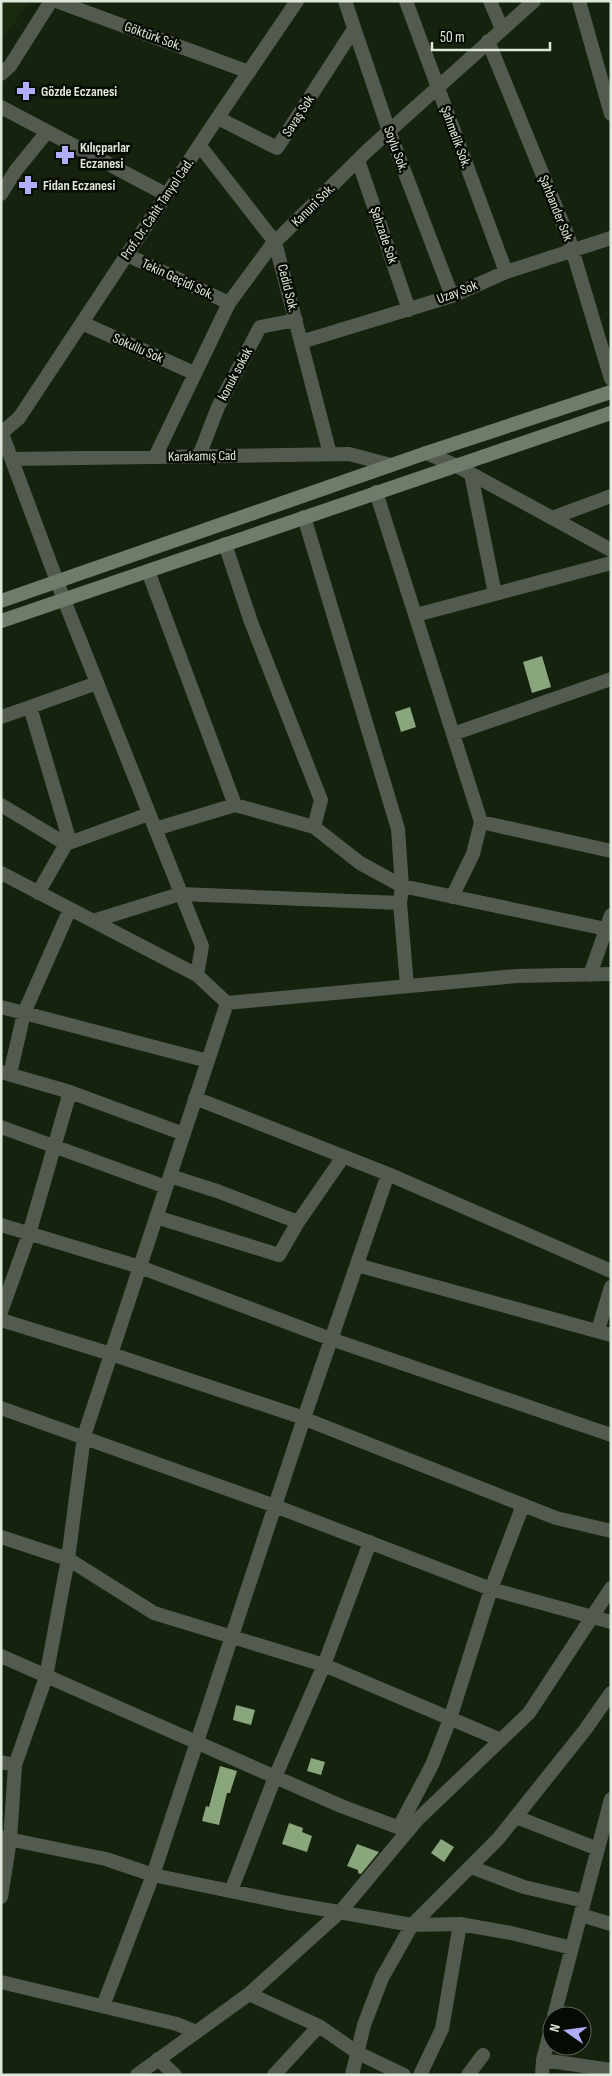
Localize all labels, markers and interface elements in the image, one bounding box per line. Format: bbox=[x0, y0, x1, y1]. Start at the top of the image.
street label: Göktürk Sok. bbox=[122, 18, 184, 54]
scale bar bbox=[432, 20, 550, 52]
text: 50 m bbox=[440, 28, 465, 47]
pharmacy icon: Gözde Eczanesi bbox=[15, 80, 37, 102]
place label: Gözde Eczanesi bbox=[41, 83, 117, 100]
street label: Savaş Sok bbox=[278, 91, 318, 140]
street label: Şahmelik Sok. bbox=[437, 104, 475, 170]
street label: Soylu Sok. bbox=[380, 124, 412, 174]
place label: Kılıçparlar Eczanesi bbox=[80, 139, 131, 172]
pharmacy icon: Kılıçparlar Eczanesi bbox=[54, 144, 76, 166]
street label: Prof. Dr. Cahit Tanyol Cad. bbox=[117, 155, 197, 263]
street label: Şahbander Sok bbox=[535, 173, 577, 244]
pharmacy icon: Fidan Eczanesi bbox=[17, 174, 39, 196]
place label: Fidan Eczanesi bbox=[43, 177, 115, 194]
street label: Kanuni Sok. bbox=[288, 180, 338, 230]
street label: Şehzade Sok bbox=[366, 204, 402, 266]
street label: Tekin Geçidi Sok. bbox=[139, 255, 217, 303]
street label: Cedid Sok. bbox=[274, 262, 302, 314]
street label: Uzay Sok bbox=[434, 276, 480, 307]
street label: Sokullu Sok bbox=[110, 329, 166, 367]
street label: konuk sokak bbox=[214, 344, 256, 403]
street label: Karakamış Cad bbox=[168, 447, 236, 465]
north arrow bbox=[542, 2006, 592, 2056]
text: N bbox=[546, 2022, 564, 2034]

